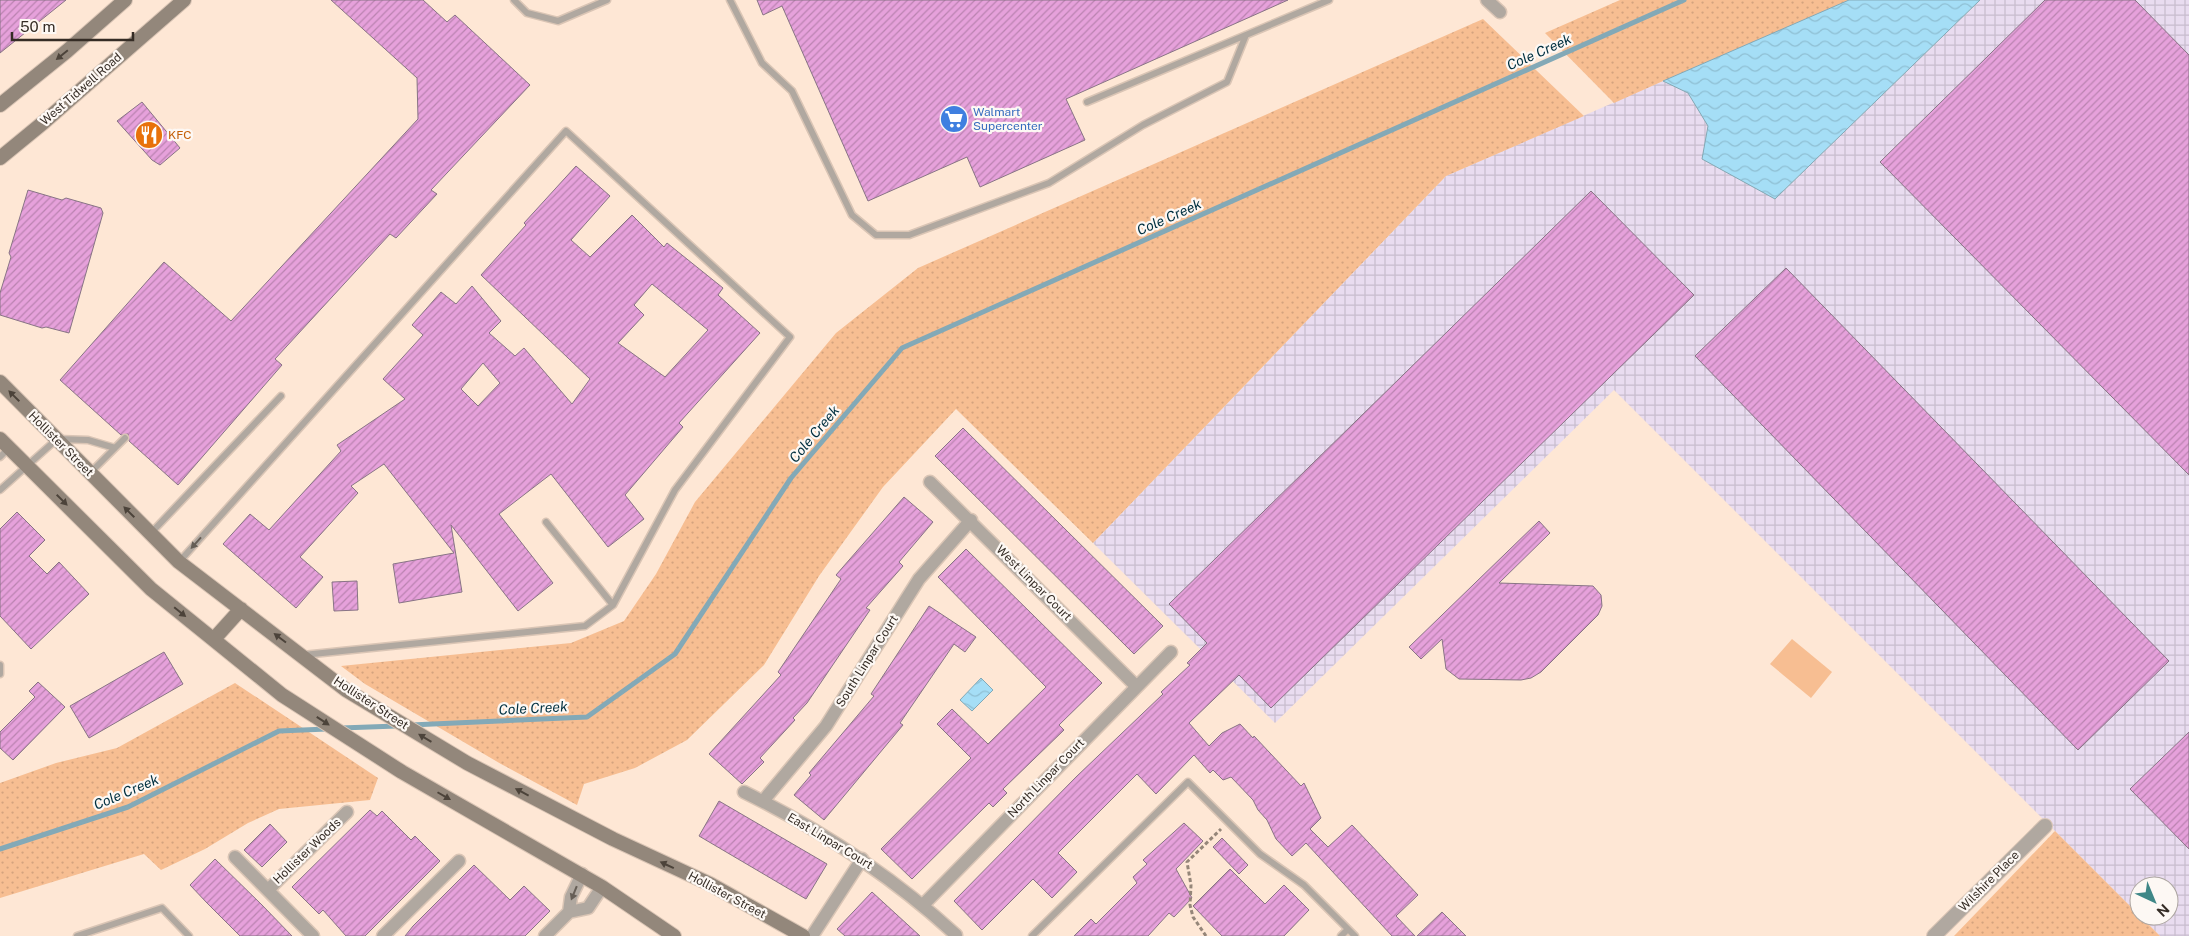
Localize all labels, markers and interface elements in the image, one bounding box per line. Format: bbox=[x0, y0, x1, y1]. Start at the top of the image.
scale bar bbox=[12, 10, 134, 42]
text: 50 m bbox=[20, 18, 55, 35]
water label: Cole Creek bbox=[1504, 30, 1574, 73]
street label: West Tidwell Road bbox=[38, 50, 124, 128]
one-way arrow bbox=[56, 50, 69, 61]
supermarket icon: Walmart Supercenter bbox=[939, 104, 969, 134]
place label: Walmart Supercenter bbox=[973, 105, 1043, 133]
restaurant icon: KFC bbox=[134, 120, 164, 150]
place label: KFC bbox=[168, 128, 192, 142]
water label: Cole Creek bbox=[1134, 195, 1204, 238]
one-way arrow bbox=[8, 391, 20, 403]
water label: Cole Creek bbox=[786, 402, 843, 466]
street label: Hollister Street bbox=[26, 409, 97, 480]
one-way arrow bbox=[56, 494, 68, 506]
one-way arrow bbox=[123, 506, 135, 518]
one-way arrow bbox=[190, 537, 202, 549]
street label: West Linpar Court bbox=[993, 542, 1075, 624]
one-way arrow bbox=[173, 607, 186, 618]
street label: South Linpar Court bbox=[833, 612, 901, 710]
one-way arrow bbox=[274, 633, 287, 644]
street label: Hollister Street bbox=[331, 674, 411, 732]
water label: Cole Creek bbox=[498, 698, 568, 718]
one-way arrow bbox=[316, 716, 330, 726]
one-way arrow bbox=[419, 733, 432, 742]
street label: North Linpar Court bbox=[1005, 735, 1087, 820]
water label: Cole Creek bbox=[91, 771, 161, 813]
one-way arrow bbox=[515, 788, 529, 796]
one-way arrow bbox=[437, 792, 452, 800]
street label: East Linpar Court bbox=[785, 810, 875, 872]
street label: Hollister Woods bbox=[270, 815, 344, 887]
street label: Wilshire Place bbox=[1956, 848, 2022, 914]
one-way arrow bbox=[660, 860, 674, 868]
street label: Hollister Street bbox=[686, 869, 768, 921]
north arrow bbox=[2129, 876, 2179, 926]
one-way arrow bbox=[569, 886, 577, 900]
text: N bbox=[2154, 901, 2173, 920]

